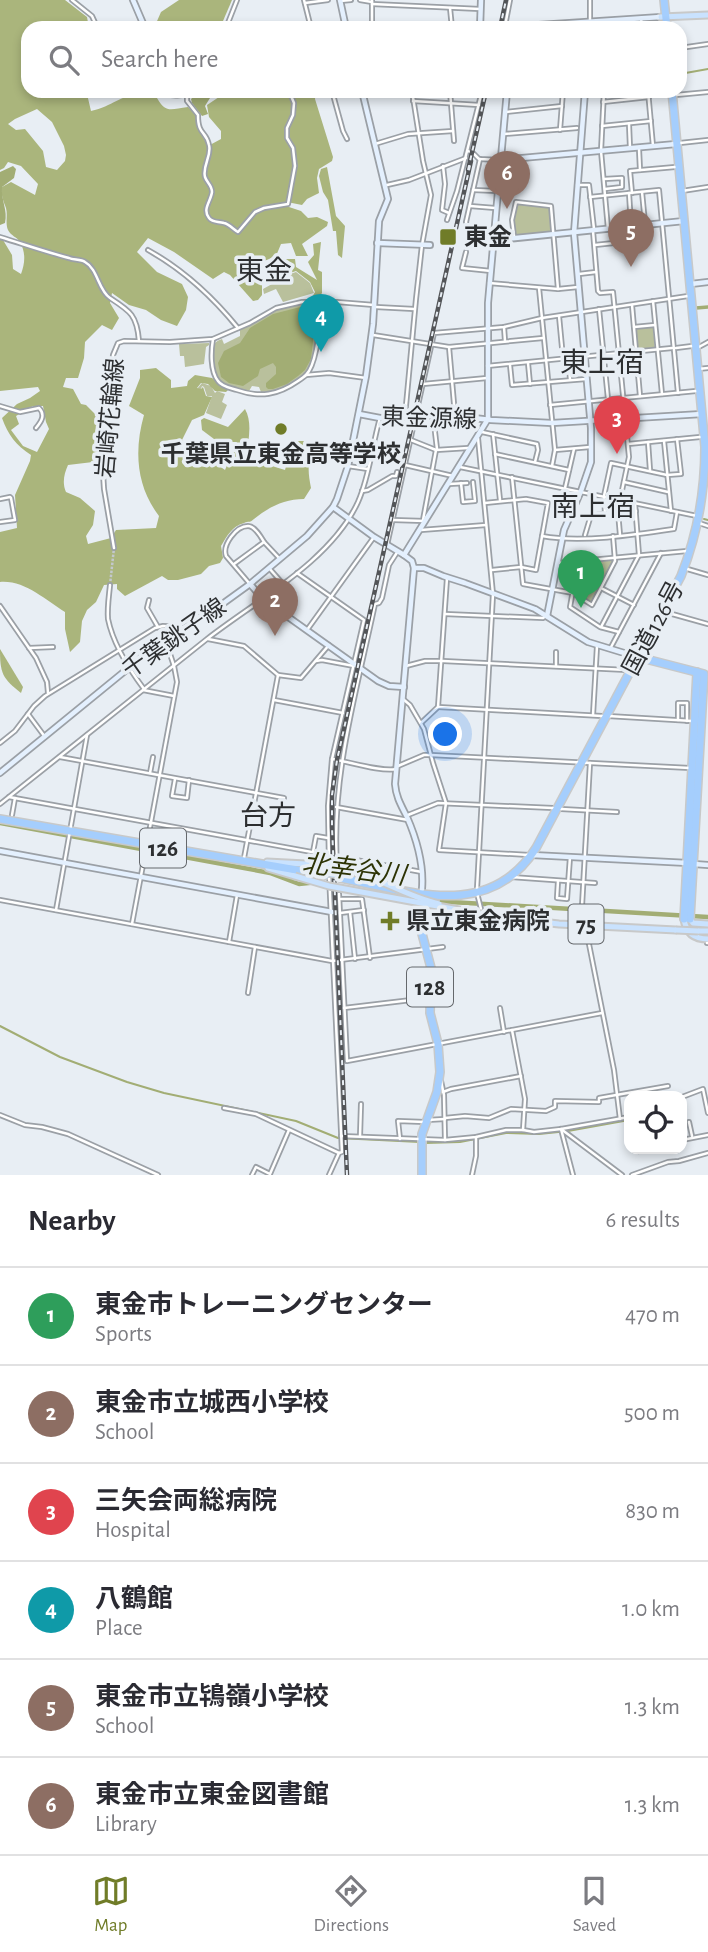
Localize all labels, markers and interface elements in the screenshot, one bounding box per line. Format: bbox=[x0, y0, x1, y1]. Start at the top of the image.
search box bbox=[21, 21, 687, 98]
icon: search bbox=[45, 41, 83, 79]
text: Search here bbox=[101, 46, 219, 72]
pin: 6 bbox=[484, 151, 530, 209]
pin: 5 bbox=[608, 209, 654, 267]
place label: 東金 bbox=[464, 224, 512, 250]
marker: 東金 bbox=[438, 227, 458, 247]
district label: 東金 bbox=[236, 256, 292, 286]
pin: 4 bbox=[298, 294, 344, 352]
district label: 東上宿 bbox=[560, 348, 644, 378]
street label: 岩崎花輪線 bbox=[92, 357, 128, 479]
pin: 3 bbox=[594, 396, 640, 454]
street label: 東金源線 bbox=[381, 403, 477, 433]
marker: 千葉県立東金高等学校 bbox=[273, 421, 289, 437]
place label: 千葉県立東金高等学校 bbox=[161, 441, 401, 467]
district label: 南上宿 bbox=[551, 492, 635, 522]
pin: 1 bbox=[558, 550, 604, 608]
street label: 国道126号 bbox=[617, 577, 689, 679]
pin: 2 bbox=[252, 578, 298, 636]
street label: 千葉銚子線 bbox=[117, 593, 231, 683]
your location bbox=[428, 717, 462, 751]
district label: 台方 bbox=[240, 801, 296, 831]
road number: 126 bbox=[140, 828, 186, 868]
water label: 北幸谷川 bbox=[301, 850, 410, 890]
road number: 75 bbox=[568, 904, 604, 944]
place label: 県立東金病院 bbox=[406, 908, 550, 934]
marker: 県立東金病院 bbox=[380, 911, 400, 931]
road number: 128 bbox=[407, 968, 453, 1006]
map controls bbox=[624, 1091, 687, 1154]
button: locate bbox=[624, 1091, 687, 1154]
text: Nearby bbox=[28, 1206, 116, 1236]
text: 6 results bbox=[606, 1209, 680, 1232]
text: 東金市トレーニングセンター bbox=[95, 1292, 433, 1318]
text: 1 bbox=[47, 1304, 55, 1327]
text: 470 m bbox=[625, 1304, 680, 1327]
text: Sports bbox=[95, 1323, 152, 1346]
text: 東金市立城西小学校 bbox=[95, 1390, 329, 1416]
text: 2 bbox=[46, 1402, 56, 1425]
text: 500 m bbox=[624, 1402, 680, 1425]
text: School bbox=[95, 1421, 154, 1444]
text: 三矢会両総病院 bbox=[95, 1488, 277, 1514]
text: 3 bbox=[46, 1500, 56, 1523]
text: 830 m bbox=[625, 1500, 680, 1523]
text: Hospital bbox=[95, 1519, 171, 1542]
text: 八鶴館 bbox=[95, 1586, 173, 1612]
text: 4 bbox=[45, 1598, 57, 1621]
text: 1.0 km bbox=[622, 1598, 680, 1621]
text: Place bbox=[95, 1617, 143, 1640]
text: 東金市立鴇嶺小学校 bbox=[95, 1684, 329, 1710]
text: 5 bbox=[46, 1696, 56, 1719]
text: 1.3 km bbox=[625, 1696, 680, 1719]
text: School bbox=[95, 1715, 154, 1738]
text: 東金市立東金図書館 bbox=[95, 1782, 329, 1808]
text: 6 bbox=[45, 1794, 57, 1817]
text: 1.3 km bbox=[625, 1794, 680, 1817]
text: Library bbox=[95, 1813, 157, 1836]
tab: Map bbox=[92, 1872, 130, 1937]
tab: Directions bbox=[313, 1872, 389, 1937]
tab: Saved bbox=[573, 1872, 616, 1937]

